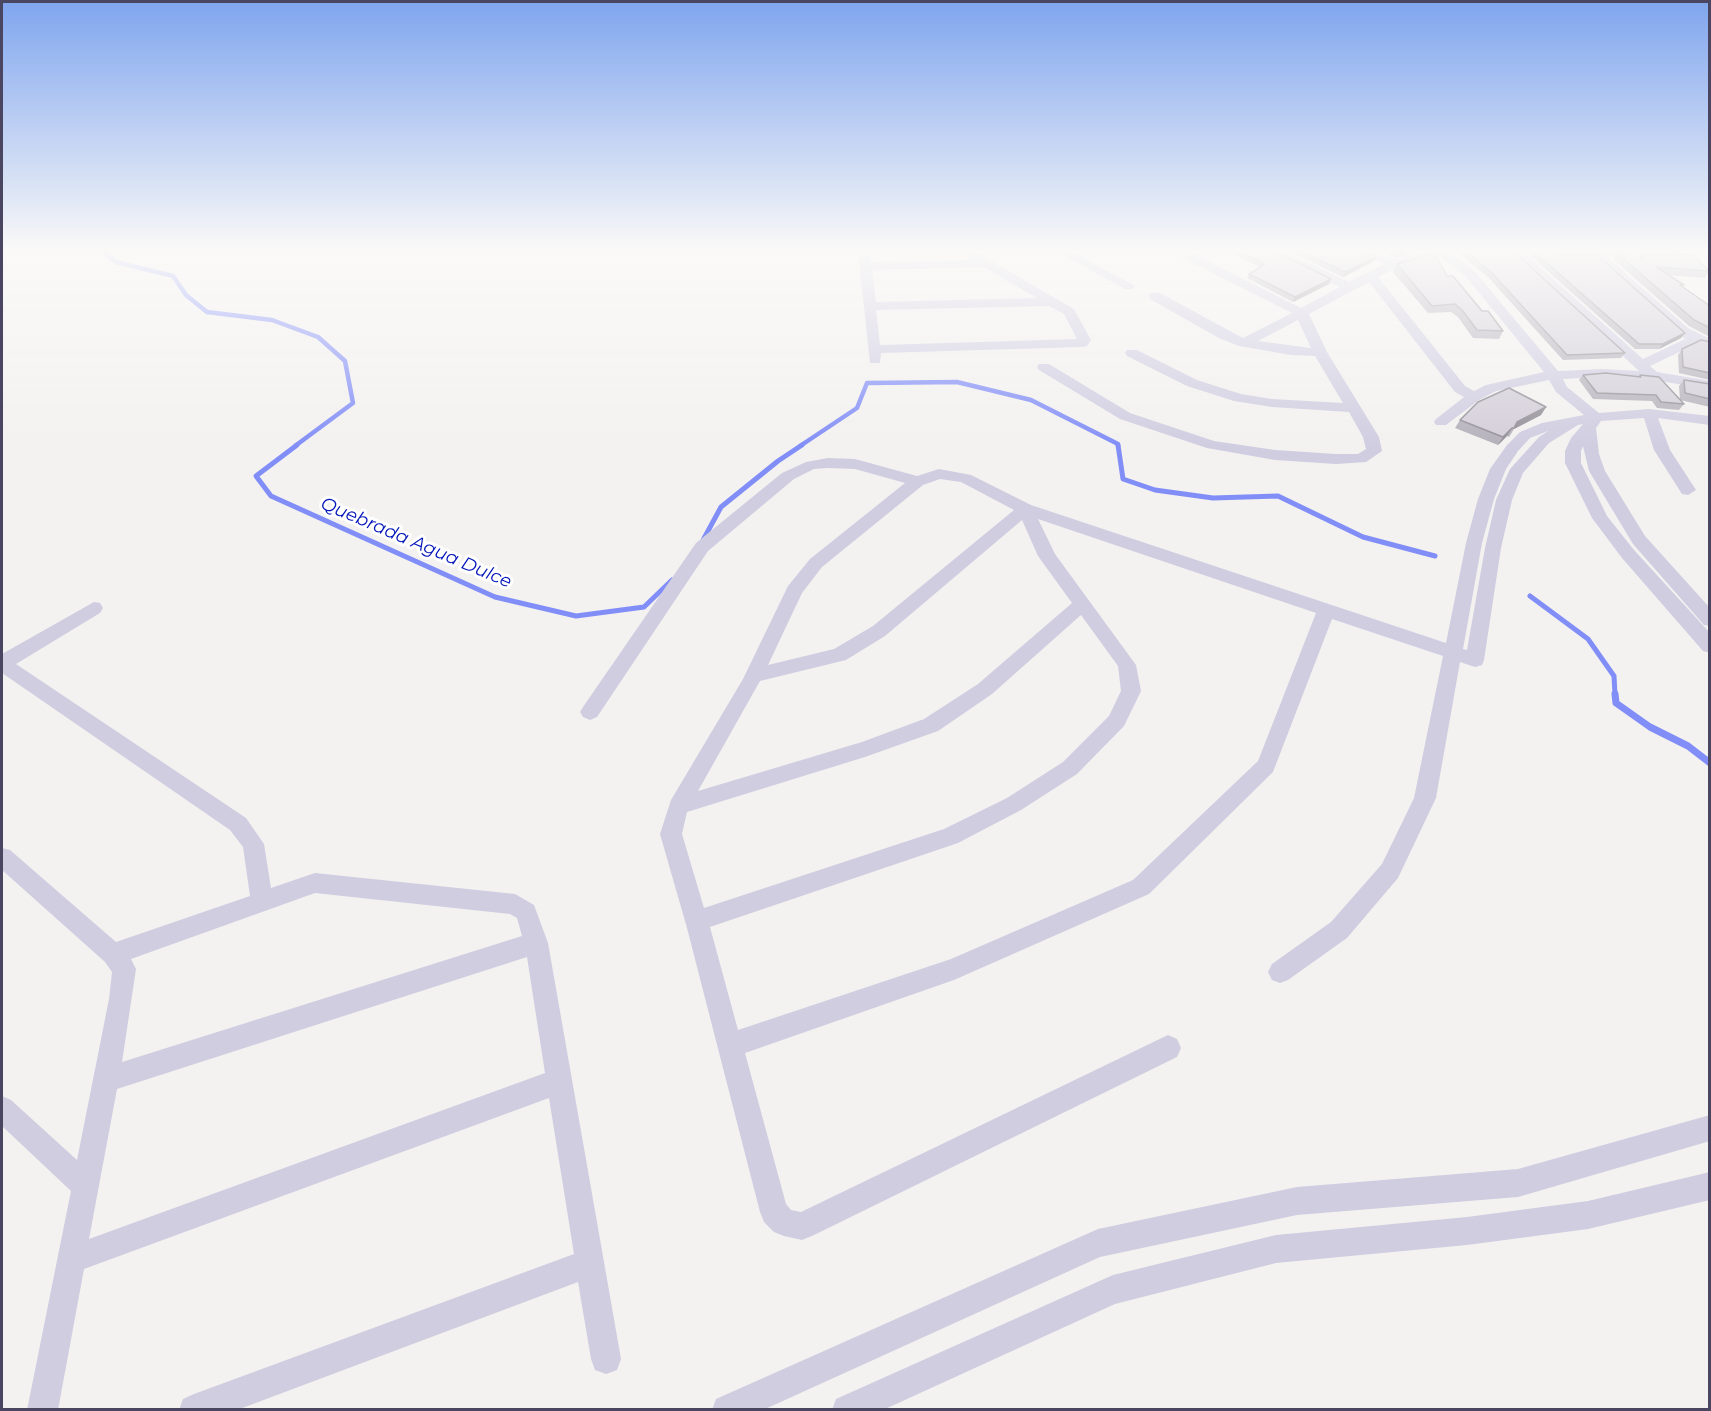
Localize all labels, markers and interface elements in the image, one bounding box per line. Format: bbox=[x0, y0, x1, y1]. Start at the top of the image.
water label: Quebrada Agua Dulce bbox=[317, 493, 515, 593]

